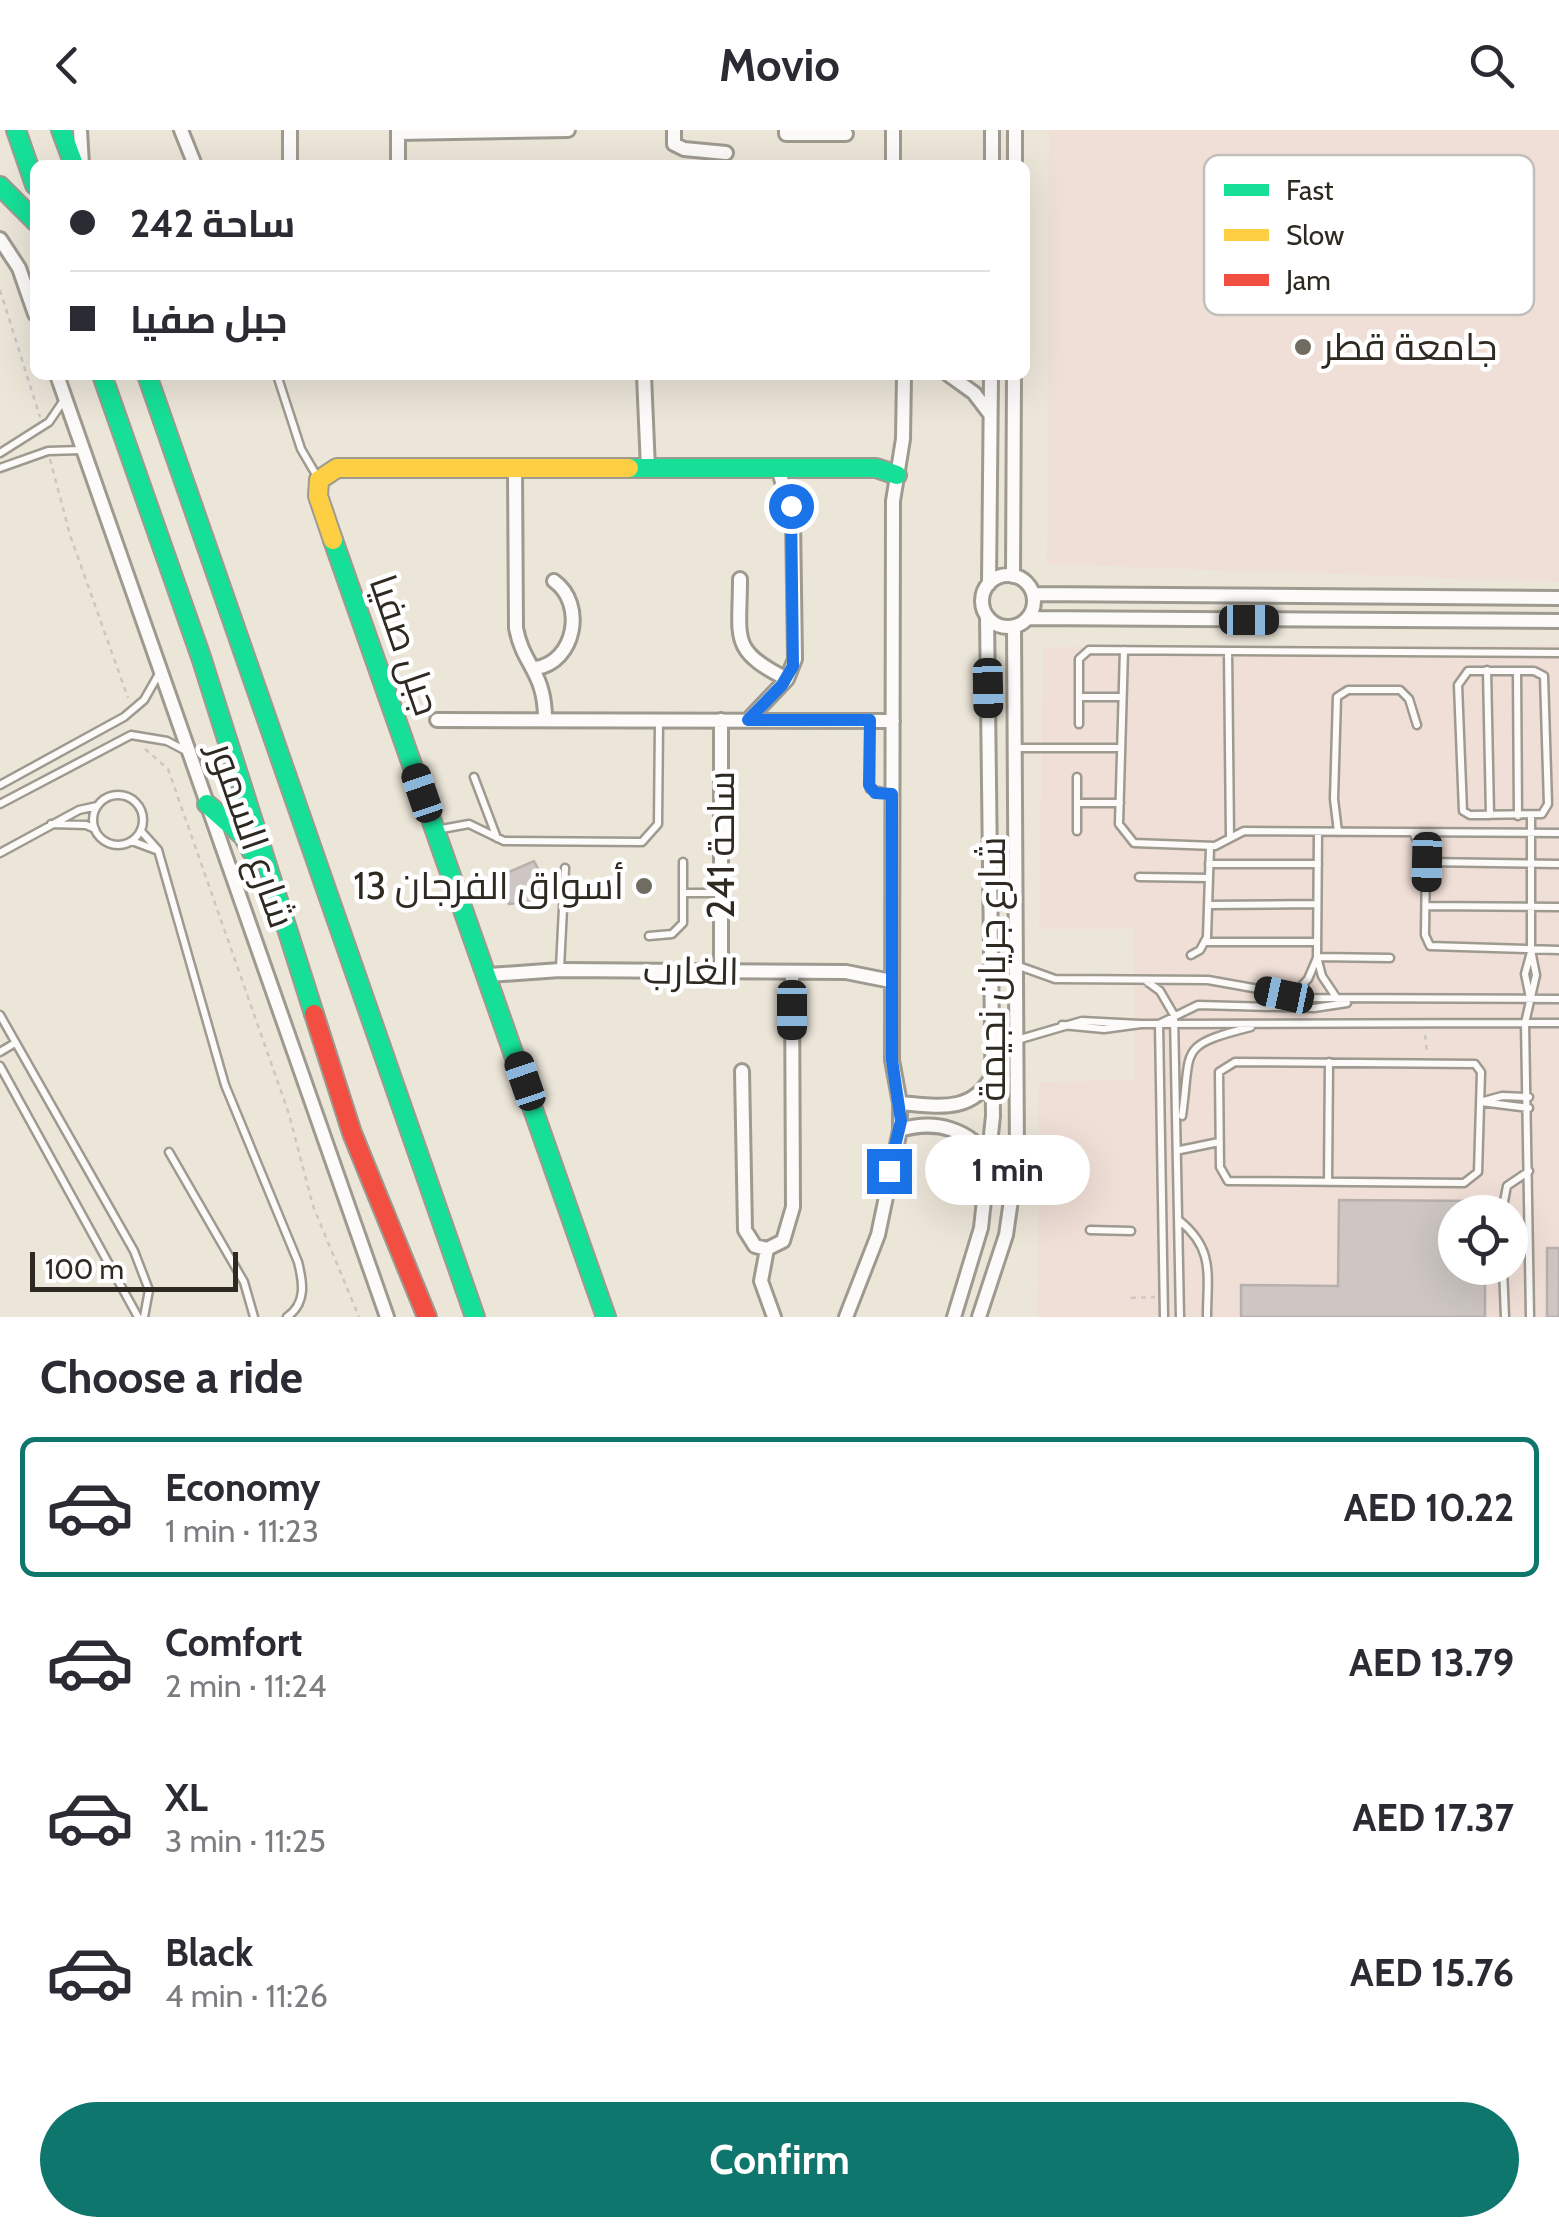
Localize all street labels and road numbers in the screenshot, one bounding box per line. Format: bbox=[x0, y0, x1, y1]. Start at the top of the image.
street label: جبل صفيا bbox=[360, 569, 451, 721]
street label: شارع السمور bbox=[196, 734, 306, 934]
street label: ساحة 241 bbox=[697, 771, 744, 919]
street label: شارع جريان نجيمة bbox=[968, 837, 1017, 1101]
street label: الغارب bbox=[643, 946, 739, 995]

